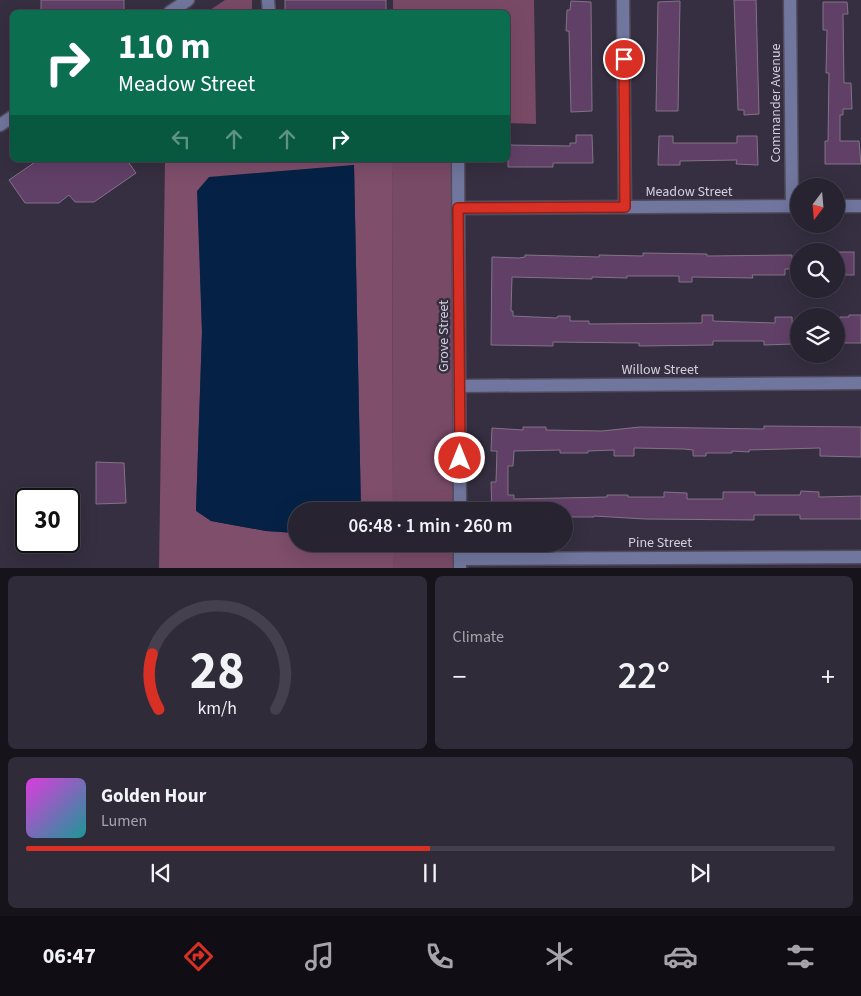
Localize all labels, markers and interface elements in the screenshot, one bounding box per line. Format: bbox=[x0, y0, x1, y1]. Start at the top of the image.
text: 110 m bbox=[118, 22, 210, 72]
icon: right bbox=[35, 30, 100, 95]
pin bbox=[603, 38, 645, 80]
street label: Commander Avenue bbox=[766, 43, 786, 163]
icon: arrive bbox=[610, 45, 638, 73]
text: Meadow Street bbox=[118, 68, 255, 100]
icon: left bbox=[167, 125, 195, 153]
icon: ahead bbox=[220, 125, 248, 153]
icon: ahead bbox=[273, 125, 301, 153]
icon: right bbox=[326, 125, 354, 153]
north arrow bbox=[790, 178, 845, 232]
map controls bbox=[790, 178, 845, 363]
street label: Meadow Street bbox=[645, 182, 733, 202]
button: search bbox=[790, 243, 845, 298]
street label: Grove Street bbox=[434, 300, 454, 372]
button: layers bbox=[790, 308, 845, 363]
street label: Willow Street bbox=[621, 360, 699, 380]
position arrow bbox=[433, 431, 485, 483]
speed limit sign: 30 bbox=[15, 488, 80, 553]
text: 06:48 · 1 min · 260 m bbox=[348, 513, 513, 540]
street label: Pine Street bbox=[628, 533, 692, 553]
text: Climate bbox=[453, 626, 504, 648]
text: 28 bbox=[190, 635, 245, 709]
text: 22° bbox=[618, 649, 670, 703]
text: − bbox=[453, 657, 466, 697]
text: + bbox=[821, 657, 835, 697]
text: km/h bbox=[197, 696, 237, 721]
text: Golden Hour bbox=[101, 783, 206, 810]
text: Lumen bbox=[101, 810, 147, 832]
icon: previous bbox=[147, 859, 175, 887]
icon: pause bbox=[416, 859, 444, 887]
icon: next bbox=[686, 859, 714, 887]
icon: directions bbox=[181, 939, 216, 974]
icon: music bbox=[302, 939, 337, 974]
icon: phone bbox=[422, 939, 457, 974]
icon: climate bbox=[542, 939, 577, 974]
icon: car bbox=[663, 939, 698, 974]
icon: filters bbox=[783, 939, 818, 974]
text: 06:47 bbox=[43, 940, 96, 972]

